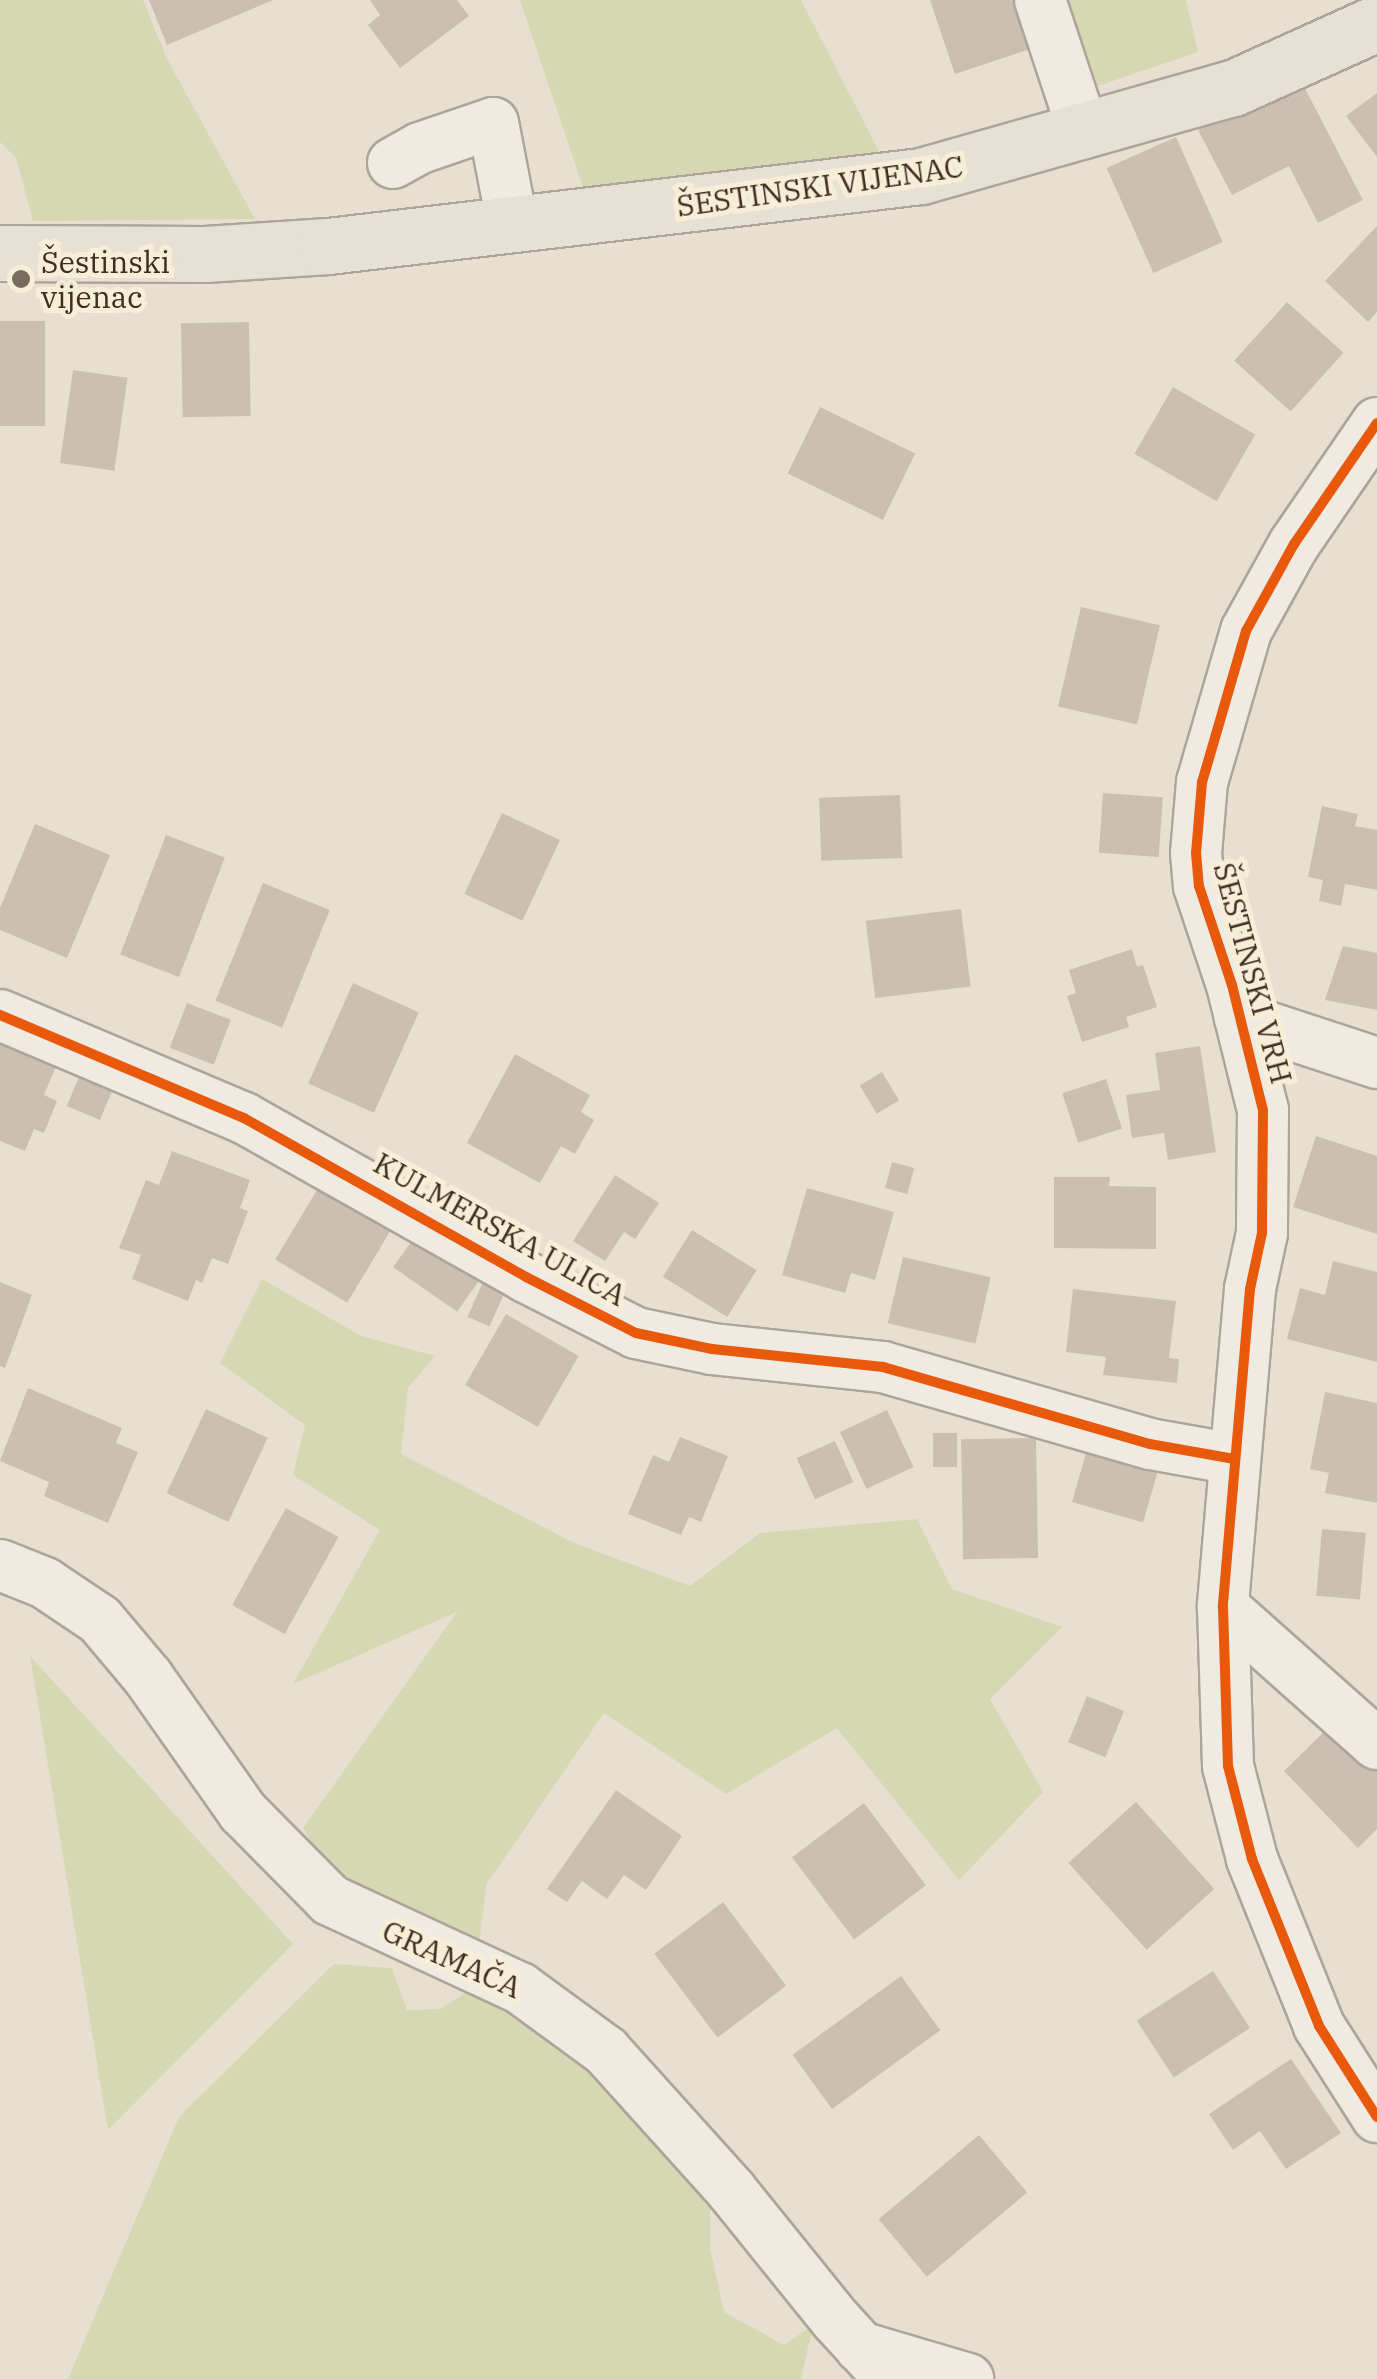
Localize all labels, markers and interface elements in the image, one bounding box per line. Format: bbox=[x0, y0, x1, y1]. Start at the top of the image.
street label: ŠESTINSKI VIJENAC bbox=[674, 148, 966, 224]
place label: Šestinski vijenac bbox=[41, 244, 170, 314]
marker: Šestinski vijenac bbox=[10, 268, 32, 290]
street label: ŠESTINSKI VRH bbox=[1206, 859, 1300, 1087]
street label: KULMERSKA ULICA bbox=[368, 1145, 632, 1313]
street label: GRAMAČA bbox=[377, 1912, 527, 2006]

